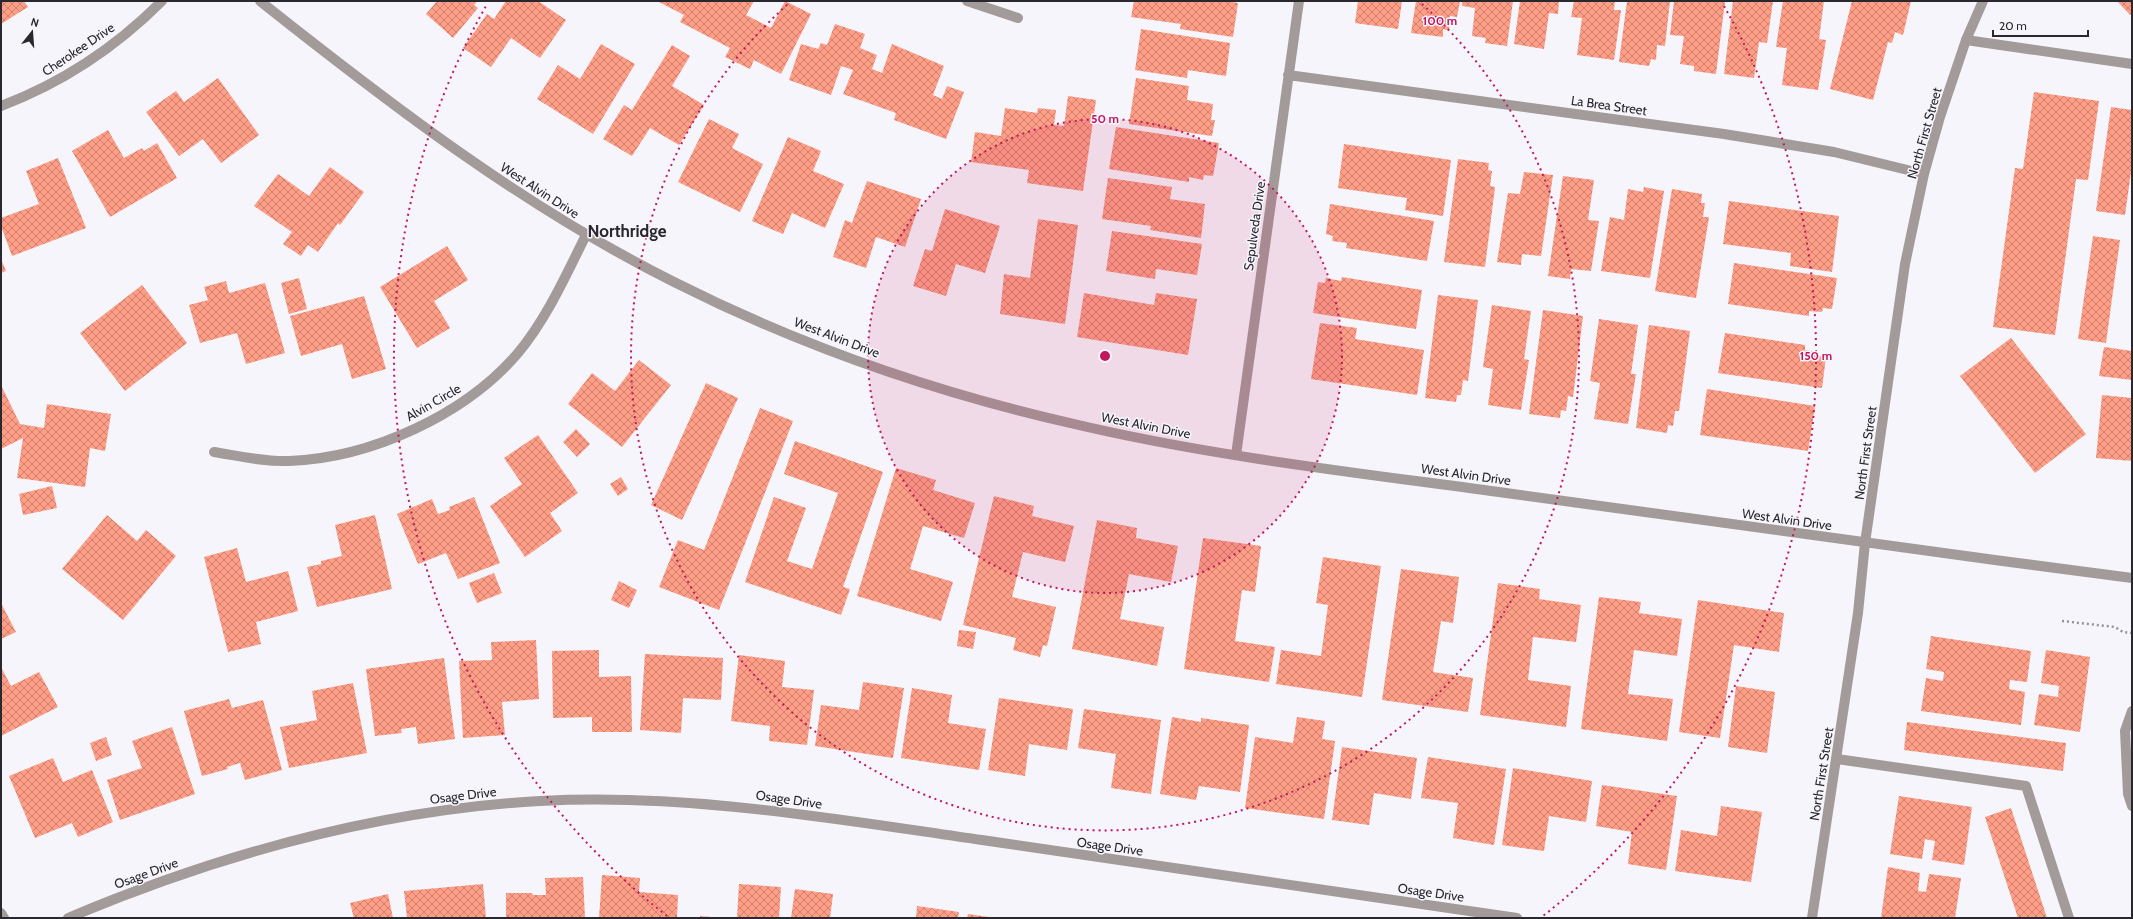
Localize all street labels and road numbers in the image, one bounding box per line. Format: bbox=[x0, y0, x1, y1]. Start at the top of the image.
street label: Cherokee Drive bbox=[39, 19, 117, 79]
street label: North First Street bbox=[1903, 85, 1945, 181]
street label: La Brea Street bbox=[1570, 92, 1649, 118]
street label: West Alvin Drive bbox=[498, 159, 583, 222]
street label: Sepulveda Drive bbox=[1240, 180, 1268, 272]
street label: West Alvin Drive bbox=[792, 313, 882, 361]
street label: Alvin Circle bbox=[403, 380, 464, 424]
street label: North First Street bbox=[1851, 405, 1880, 501]
street label: West Alvin Drive bbox=[1100, 409, 1192, 442]
street label: West Alvin Drive bbox=[1420, 460, 1512, 488]
street label: West Alvin Drive bbox=[1741, 505, 1833, 533]
street label: North First Street bbox=[1806, 726, 1836, 822]
street label: Osage Drive bbox=[429, 783, 497, 807]
street label: Osage Drive bbox=[755, 786, 824, 812]
street label: Osage Drive bbox=[1076, 833, 1145, 859]
street label: Osage Drive bbox=[112, 854, 180, 892]
street label: Osage Drive bbox=[1397, 879, 1466, 905]

